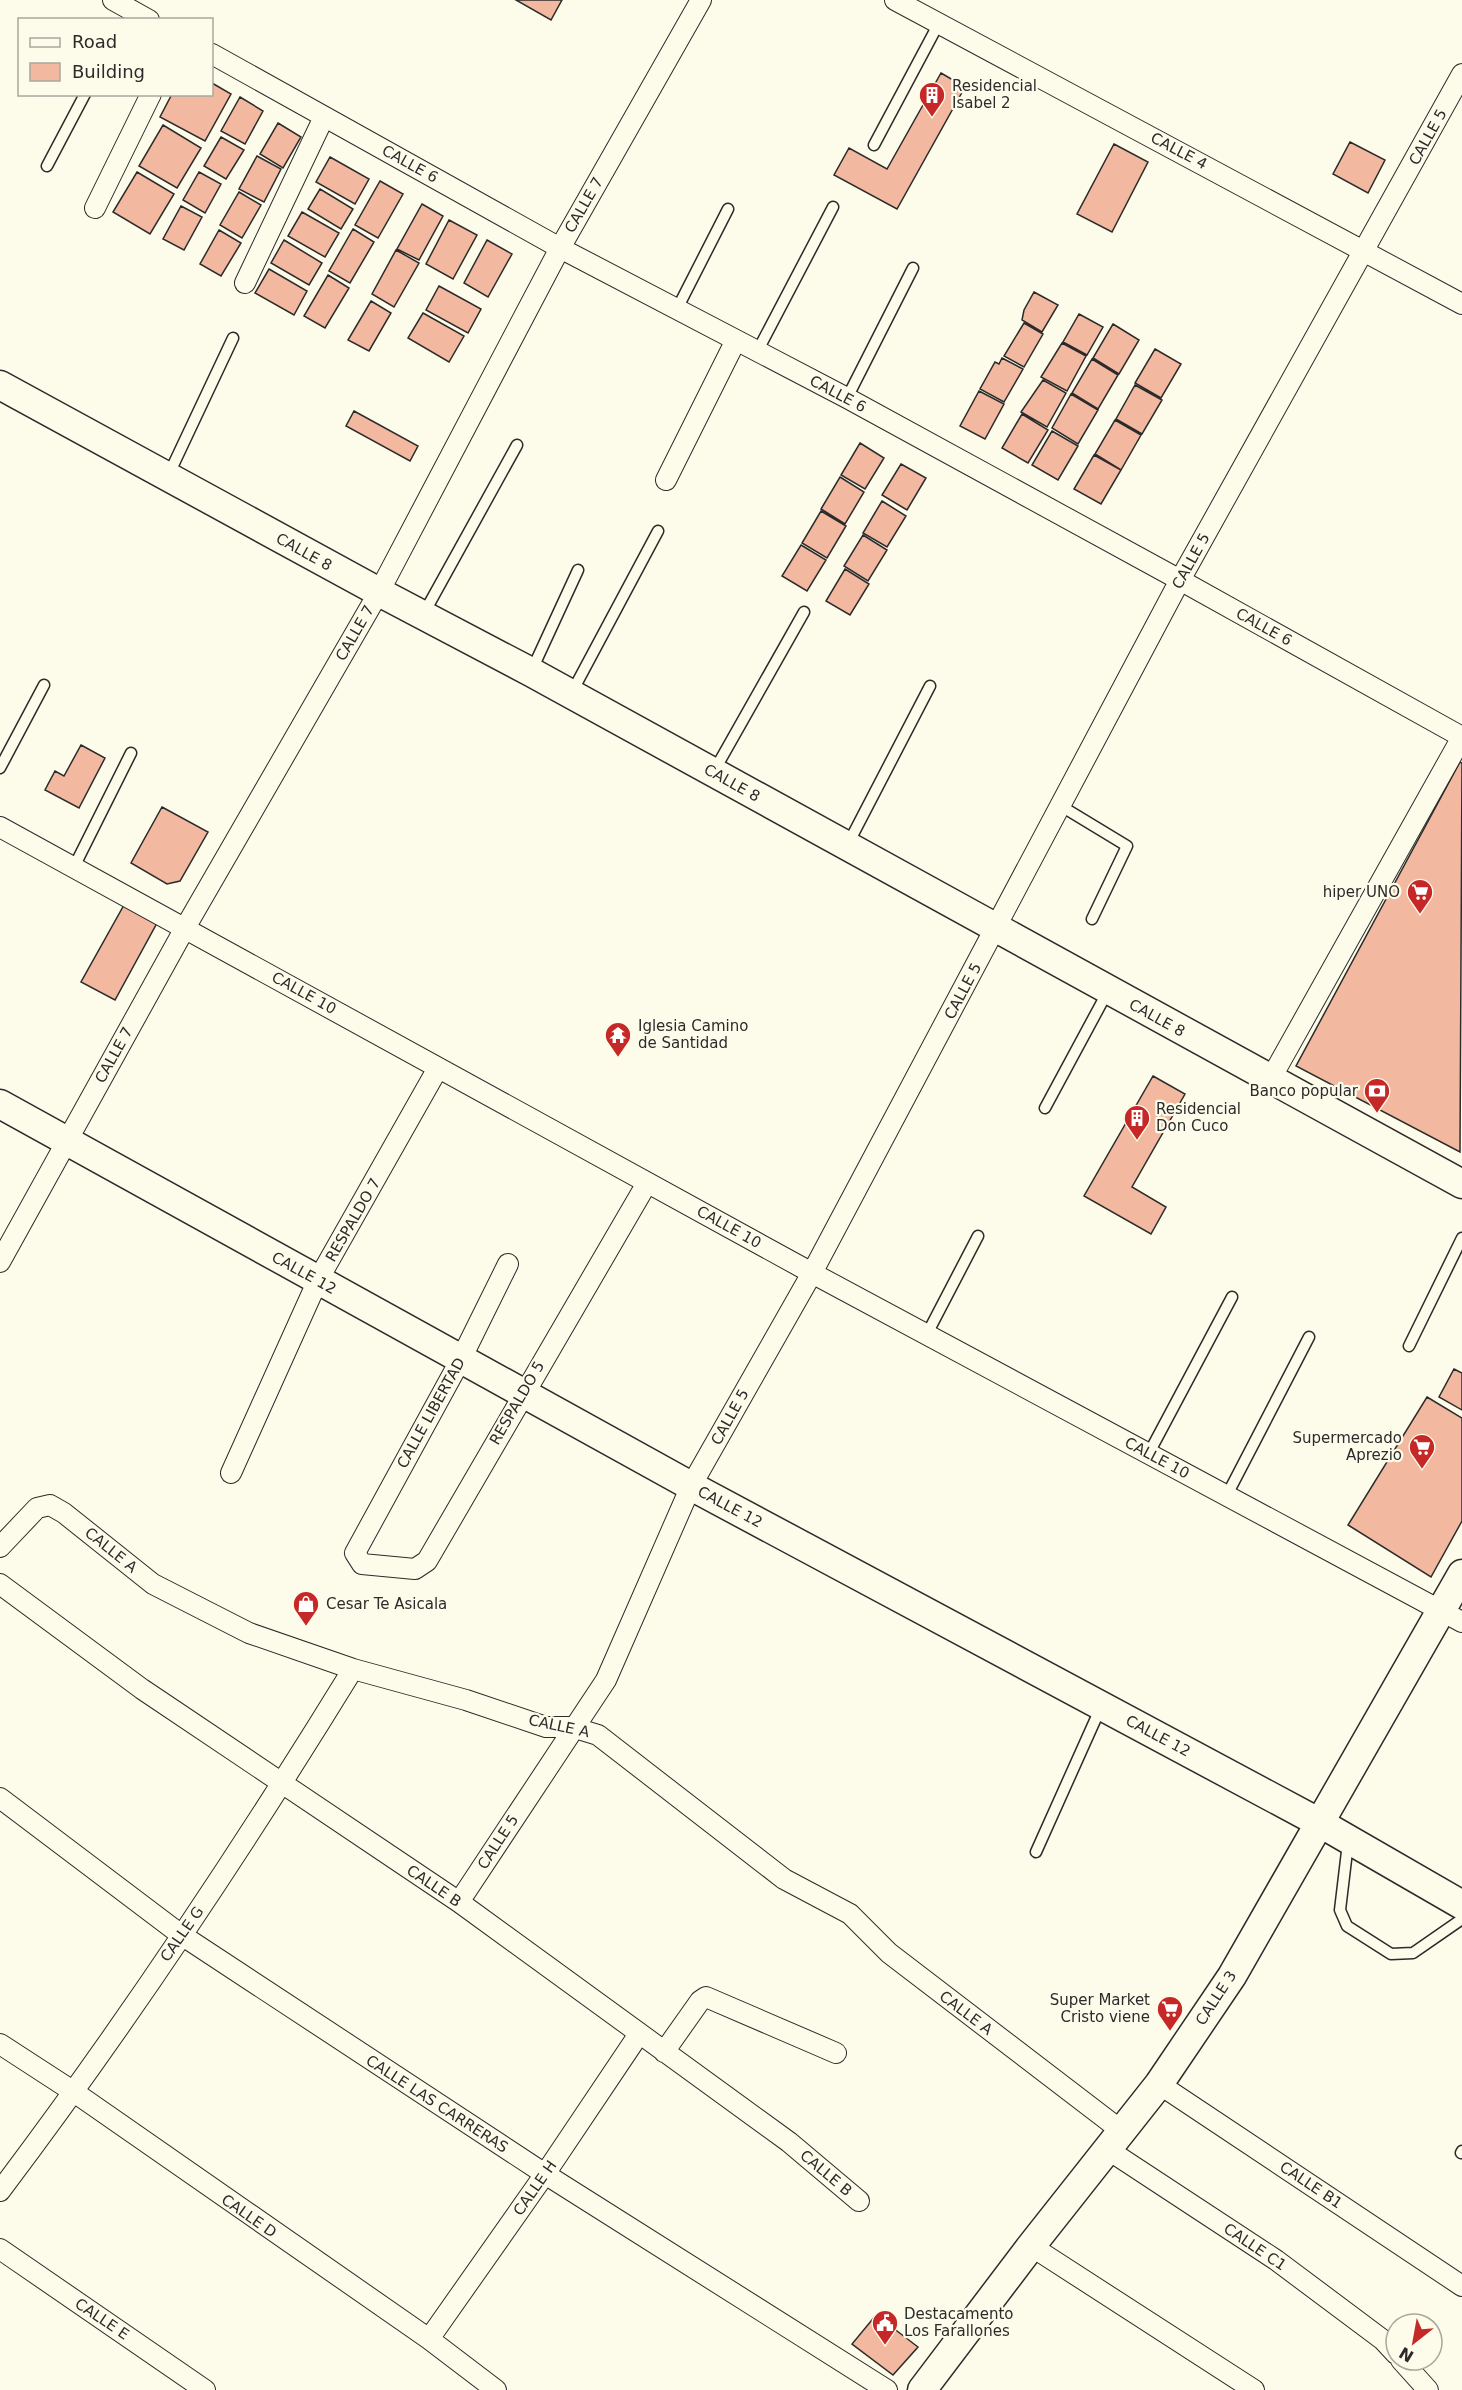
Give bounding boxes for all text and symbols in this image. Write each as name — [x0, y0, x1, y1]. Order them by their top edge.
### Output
legend — [18, 18, 213, 96]
text: Road — [72, 31, 117, 52]
text: Building — [72, 61, 145, 82]
place label: Residencial Isabel 2 — [952, 77, 1037, 112]
building icon: Residencial Isabel 2 — [917, 80, 947, 118]
street label: CALLE 5 — [1405, 106, 1451, 168]
street label: CALLE 4 — [1148, 129, 1210, 173]
street label: CALLE 6 — [379, 141, 441, 187]
street label: CALLE 7 — [561, 174, 607, 236]
street label: CALLE 6 — [807, 372, 869, 416]
street label: CALLE 8 — [273, 529, 335, 575]
street label: CALLE 5 — [1168, 530, 1214, 592]
street label: CALLE 7 — [332, 602, 378, 664]
street label: CALLE 6 — [1233, 604, 1295, 650]
street label: CALLE 8 — [701, 760, 763, 806]
supermarket icon: hiper UNO — [1405, 877, 1435, 915]
place label: hiper UNO — [1323, 883, 1400, 901]
street label: CALLE 5 — [941, 960, 985, 1022]
street label: CALLE 10 — [269, 968, 339, 1018]
street label: CALLE 8 — [1126, 995, 1188, 1041]
place label: Iglesia Camino de Santidad — [638, 1017, 748, 1052]
temple icon: Iglesia Camino de Santidad — [603, 1020, 633, 1058]
street label: CALLE 7 — [91, 1024, 137, 1086]
bank icon: Banco popular — [1362, 1076, 1392, 1114]
place label: Banco popular — [1250, 1082, 1359, 1100]
place label: Residencial Don Cuco — [1156, 1100, 1241, 1135]
building icon: Residencial Don Cuco — [1122, 1103, 1152, 1141]
street label: RESPALDO 7 — [322, 1175, 384, 1265]
street label: CALLE 10 — [694, 1202, 764, 1252]
street label: CALLE 12 — [269, 1248, 339, 1298]
street label: CALLE LIBERTAD — [393, 1355, 469, 1471]
street label: RESPALDO 5 — [486, 1358, 548, 1448]
street label: CALLE 5 — [707, 1386, 753, 1448]
place label: Supermercado Aprezio — [1293, 1429, 1402, 1464]
supermarket icon: Supermercado Aprezio — [1407, 1432, 1437, 1470]
street label: CALLE 10 — [1122, 1433, 1192, 1483]
street label: CALLE 12 — [695, 1482, 765, 1532]
street label: CALLE A — [81, 1524, 141, 1577]
shop icon: Cesar Te Asicala — [291, 1589, 321, 1627]
place label: Cesar Te Asicala — [326, 1595, 447, 1613]
street label: CALLE A — [527, 1711, 592, 1741]
street label: CALLE 12 — [1123, 1711, 1193, 1761]
street label: CALLE 5 — [474, 1811, 522, 1873]
street label: CALLE B — [403, 1861, 465, 1911]
street label: CALLE G — [156, 1903, 208, 1965]
street label: CALLE 3 — [1192, 1967, 1240, 2029]
street label: CALLE A — [936, 1987, 997, 2039]
place label: Super Market Cristo viene — [1050, 1991, 1150, 2026]
supermarket icon: Super Market Cristo viene — [1155, 1994, 1185, 2032]
street label: CALLE LAS CARRERAS — [363, 2051, 511, 2157]
street label: CALLE B — [796, 2146, 856, 2200]
street label: CALLE H — [510, 2157, 560, 2219]
street label: CALLE B1 — [1276, 2158, 1346, 2212]
street label: CALLE D — [218, 2190, 280, 2242]
street label: CALLE C1 — [1220, 2219, 1290, 2275]
street label: CALLE E — [72, 2294, 132, 2344]
place label: Destacamento Los Farallones — [904, 2305, 1014, 2340]
public building icon: Destacamento Los Farallones — [870, 2308, 900, 2346]
north arrow — [1384, 2312, 1444, 2372]
text: N — [1396, 2343, 1417, 2366]

